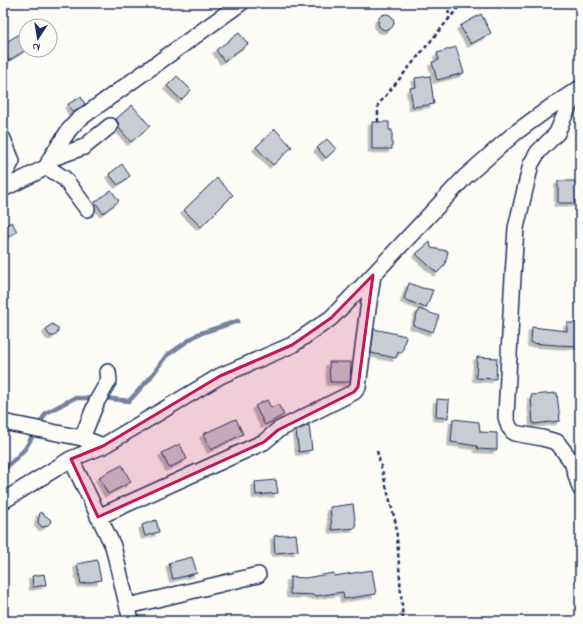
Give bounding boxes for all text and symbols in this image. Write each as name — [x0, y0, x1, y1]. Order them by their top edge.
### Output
north arrow — [18, 18, 58, 58]
text: N — [31, 38, 41, 55]

